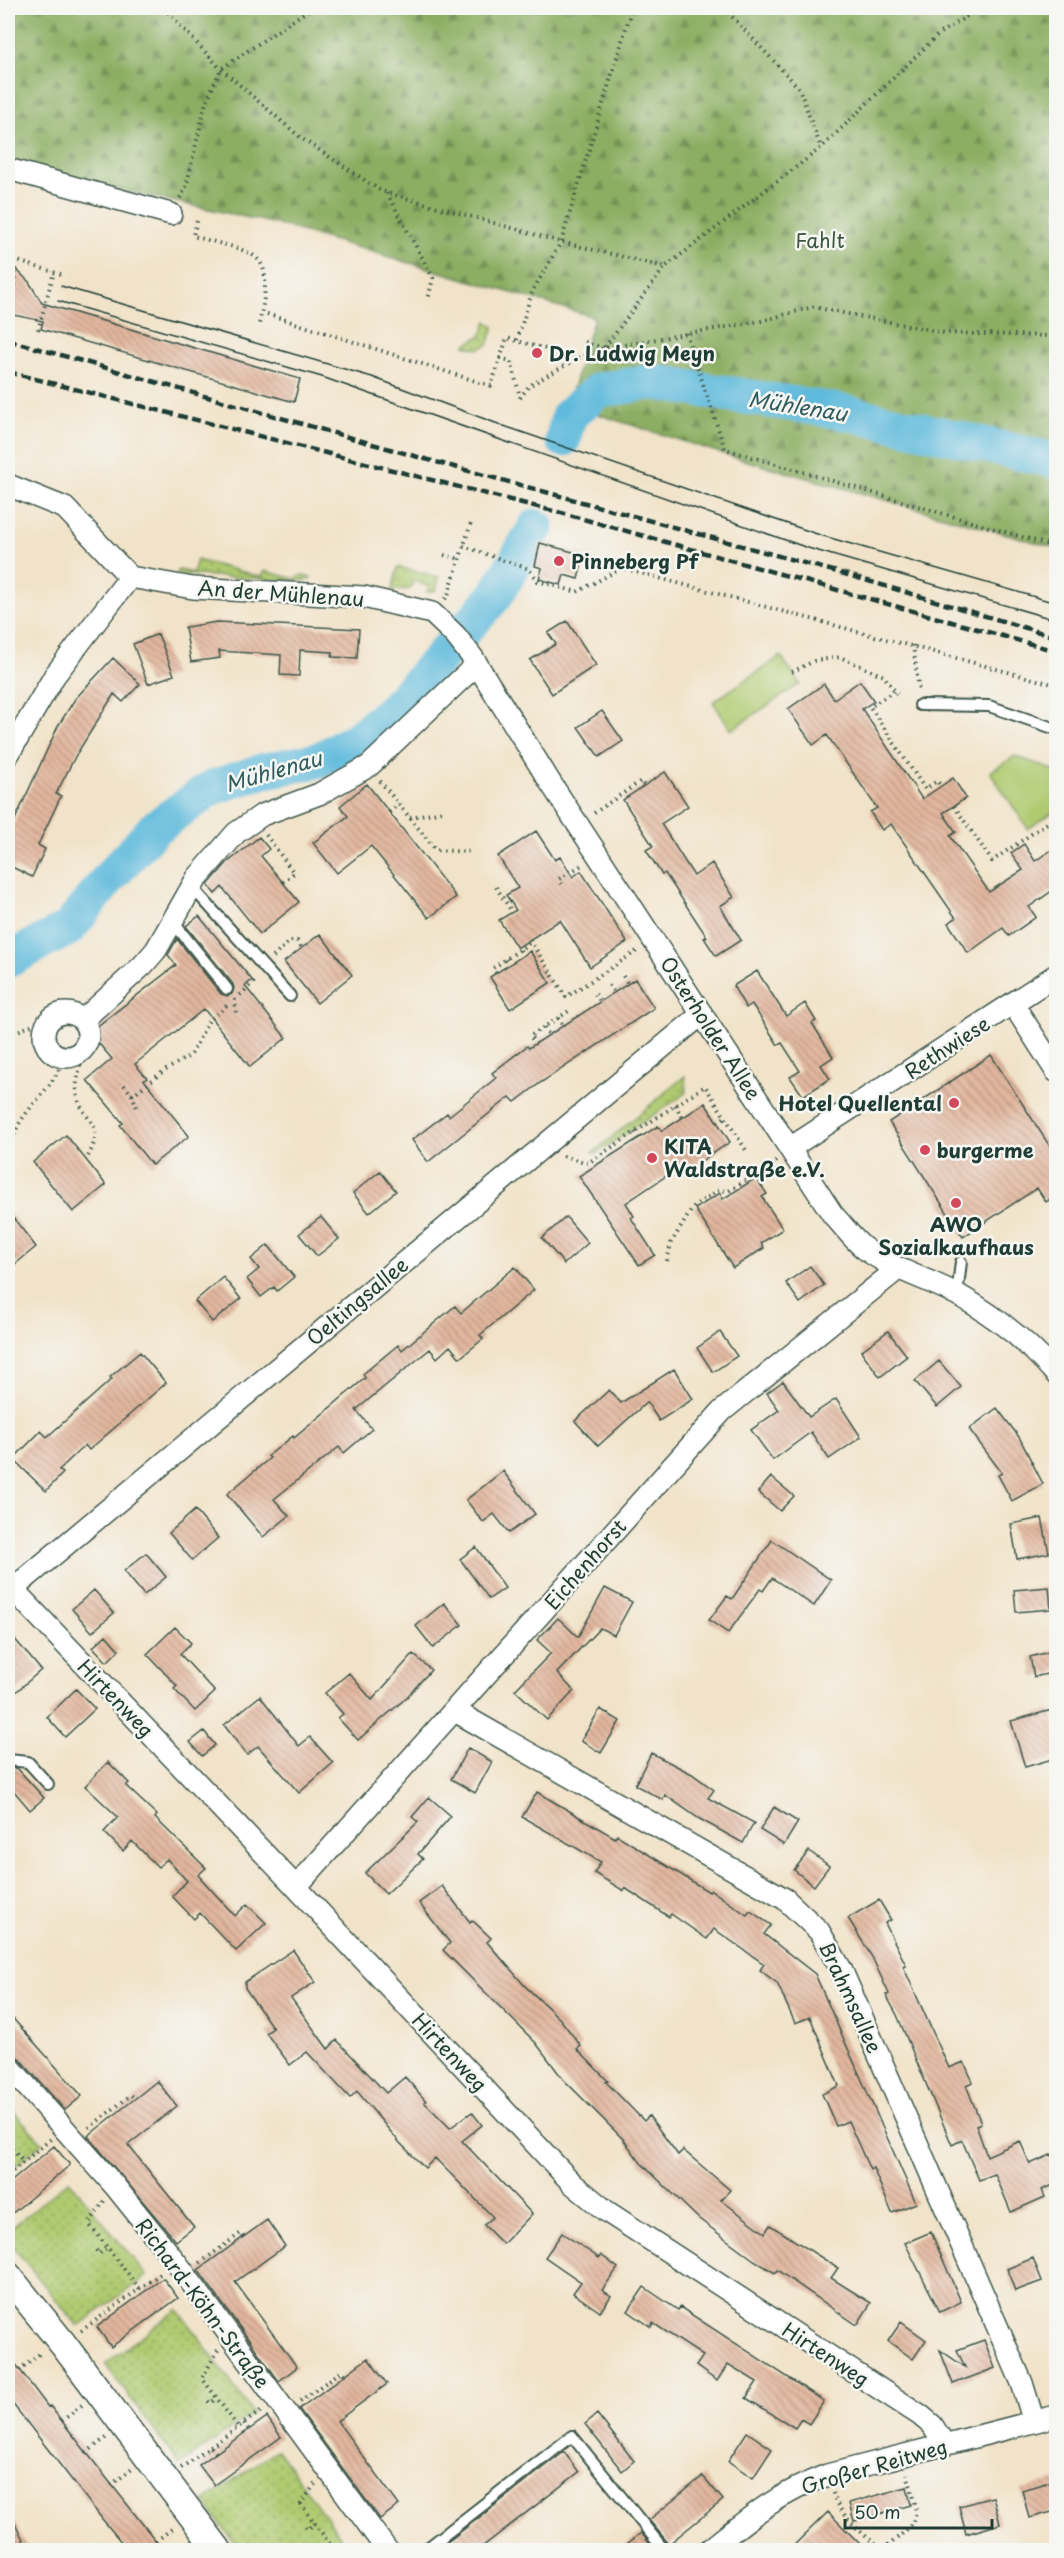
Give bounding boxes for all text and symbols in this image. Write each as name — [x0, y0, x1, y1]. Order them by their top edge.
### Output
park label: Fahlt — [795, 225, 845, 255]
place label: Dr. Ludwig Meyn — [549, 338, 715, 368]
marker: Dr. Ludwig Meyn — [530, 346, 544, 360]
water label: Mühlenau — [747, 381, 851, 429]
place label: Pinneberg Pf — [571, 546, 700, 576]
marker: Pinneberg Pf — [552, 554, 566, 568]
street label: An der Mühlenau — [197, 572, 365, 614]
water label: Mühlenau — [221, 741, 326, 799]
street label: Osterholder Allee — [653, 950, 769, 1106]
street label: Rethwiese — [899, 1008, 996, 1086]
place label: Hotel Quellental — [778, 1088, 942, 1118]
marker: Hotel Quellental — [947, 1096, 961, 1110]
place label: KITA Waldstraße e.V. — [664, 1131, 825, 1184]
place label: burgerme — [937, 1135, 1034, 1165]
marker: burgerme — [918, 1143, 932, 1157]
marker: KITA Waldstraße e.V. — [645, 1151, 659, 1165]
marker: AWO Sozialkaufhaus — [949, 1196, 963, 1210]
place label: AWO Sozialkaufhaus — [878, 1209, 1034, 1262]
street label: Oeltingsallee — [300, 1249, 414, 1352]
street label: Eichenhorst — [537, 1512, 633, 1616]
street label: Hirtenweg — [71, 1652, 161, 1744]
street label: Brahmsallee — [812, 1936, 890, 2058]
street label: Hirtenweg — [405, 2006, 495, 2098]
street label: Richard-Köhn-Straße — [129, 2211, 277, 2395]
street label: Hirtenweg — [776, 2315, 876, 2393]
street label: Großer Reitweg — [797, 2431, 951, 2501]
scale bar — [845, 2492, 992, 2530]
text: 50 m — [854, 2498, 901, 2525]

